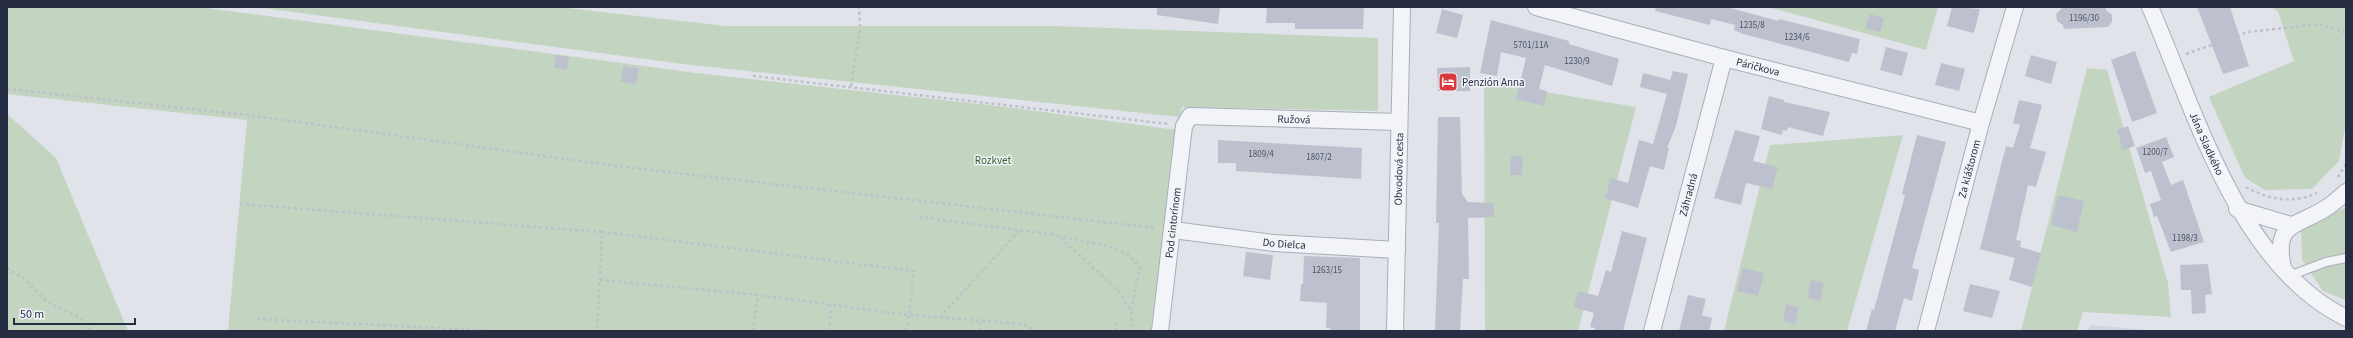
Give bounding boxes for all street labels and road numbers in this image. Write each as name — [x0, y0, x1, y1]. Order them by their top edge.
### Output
street label: Páričkova — [1735, 54, 1782, 79]
street label: Jána Sladkého — [2186, 110, 2228, 178]
street label: Ružová — [1277, 111, 1311, 127]
street label: Obvodová cesta — [1390, 132, 1407, 206]
street label: Za kláštorom — [1954, 138, 1984, 200]
street label: Záhradná — [1675, 171, 1701, 218]
street label: Pod cintorínom — [1161, 186, 1184, 259]
street label: Do Dielca — [1262, 234, 1306, 252]

